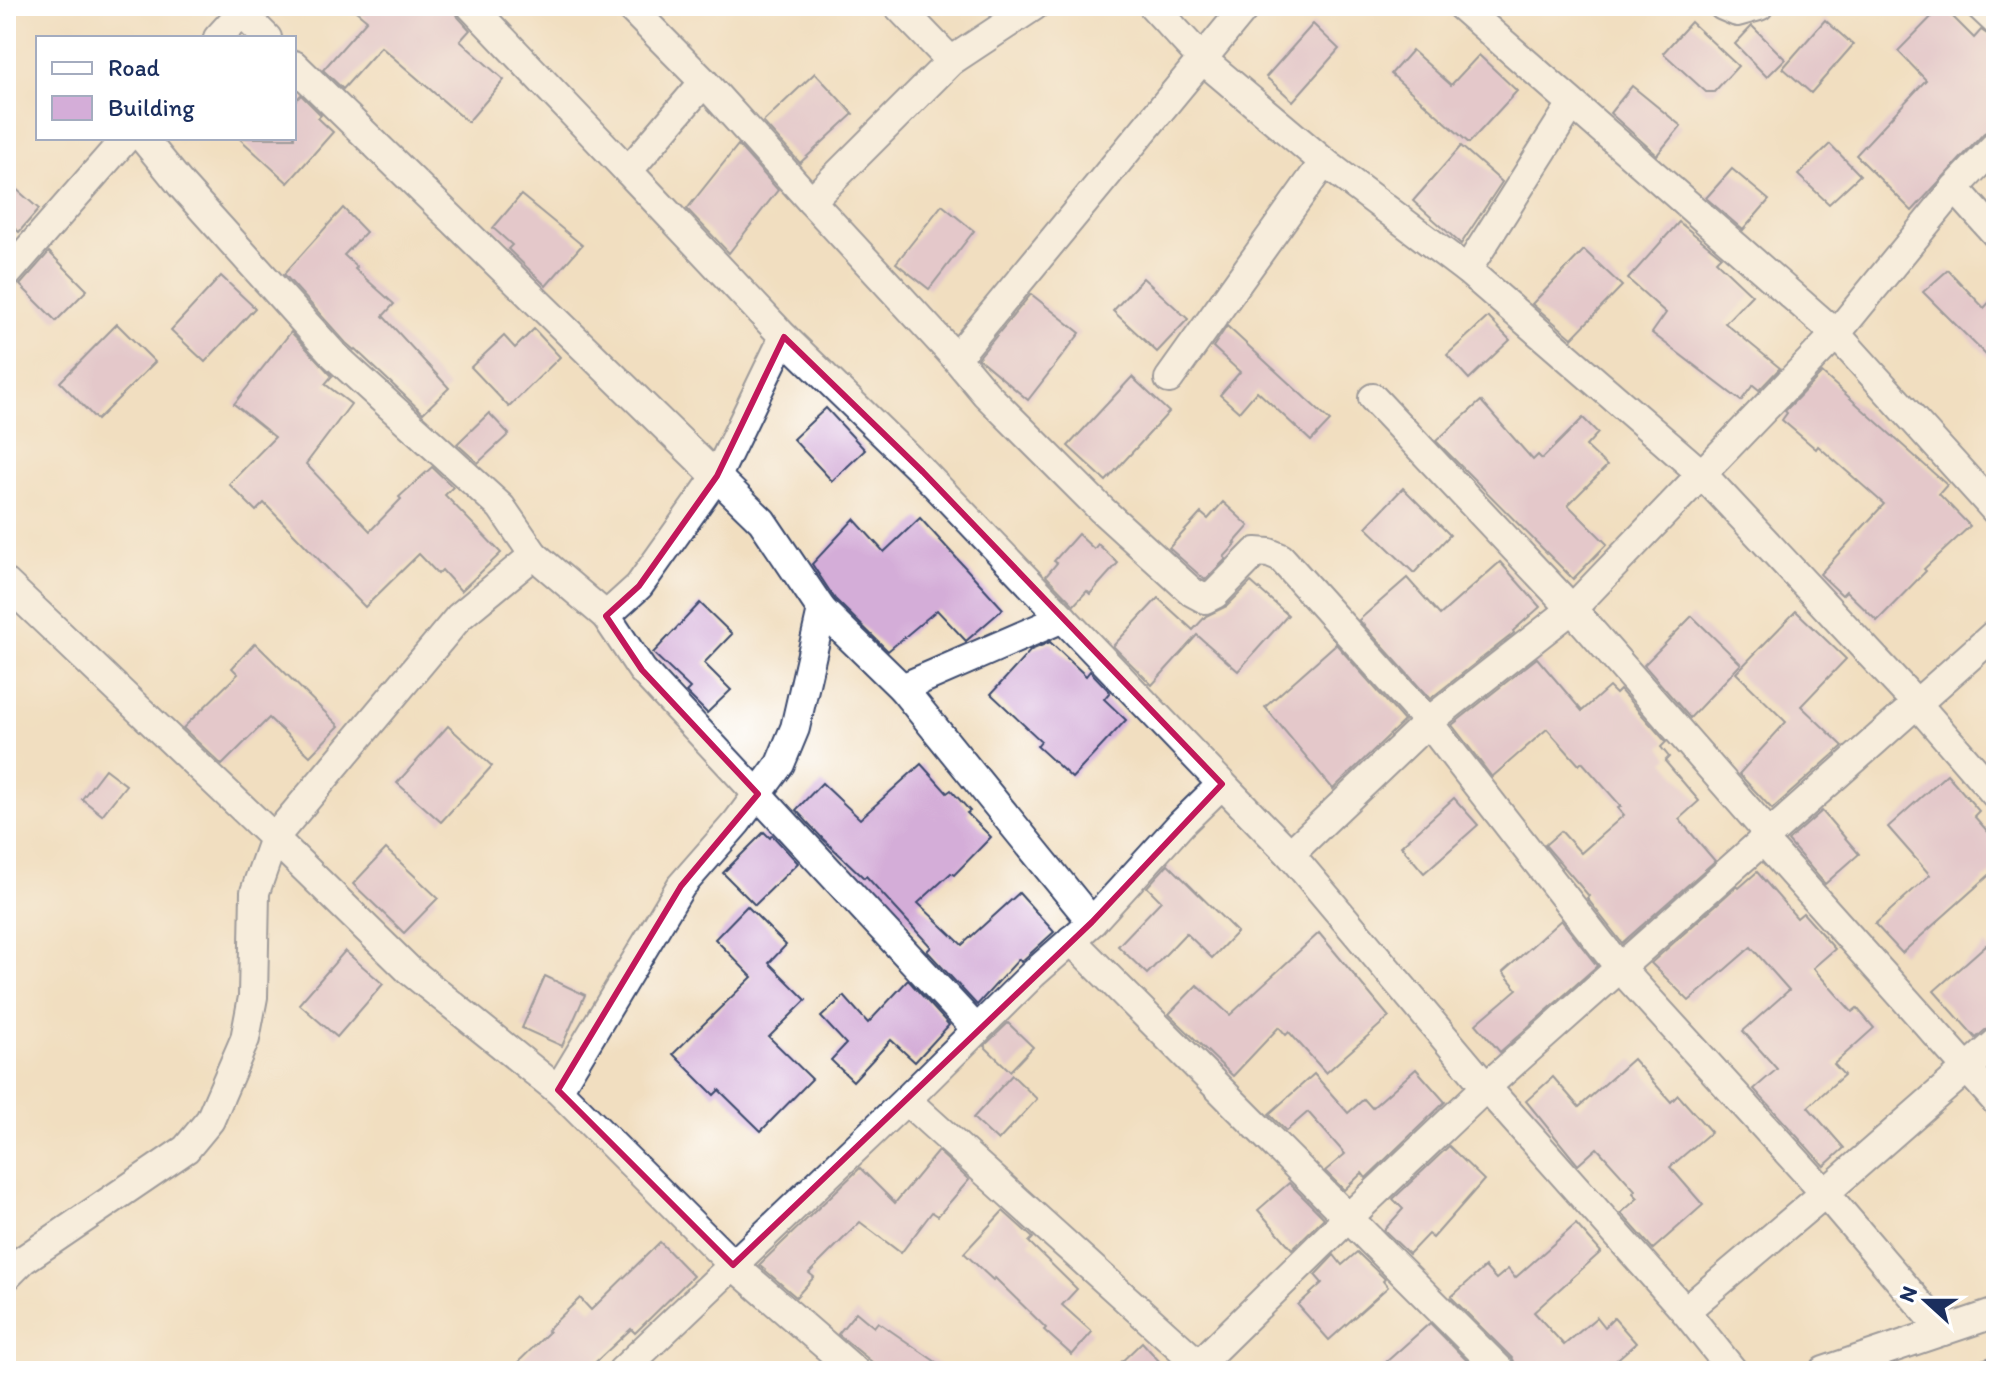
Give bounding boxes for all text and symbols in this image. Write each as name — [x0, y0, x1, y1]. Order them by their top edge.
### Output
legend — [36, 36, 296, 140]
text: Road — [108, 53, 160, 82]
text: Building — [108, 93, 195, 122]
north arrow — [1886, 1261, 1966, 1341]
text: N — [1893, 1282, 1923, 1306]

